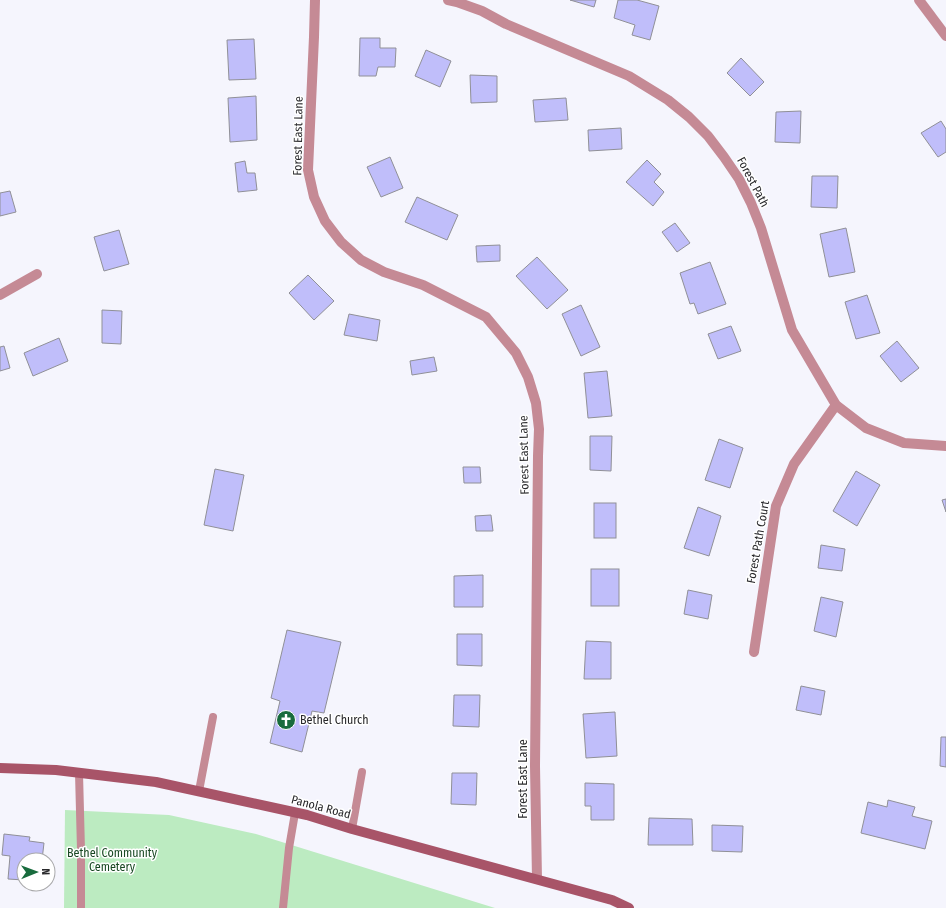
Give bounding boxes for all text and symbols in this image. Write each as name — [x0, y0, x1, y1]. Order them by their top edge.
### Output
street label: Forest East Lane — [290, 96, 306, 176]
street label: Forest Path — [734, 155, 772, 209]
street label: Forest East Lane — [516, 415, 532, 495]
street label: Forest Path Court — [744, 499, 772, 585]
church icon: Bethel Church — [275, 709, 297, 731]
place label: Bethel Church — [300, 713, 369, 727]
street label: Forest East Lane — [516, 739, 530, 819]
street label: Panola Road — [290, 792, 352, 822]
park label: Bethel Community Cemetery — [67, 846, 158, 874]
north arrow — [16, 852, 56, 892]
text: N — [39, 868, 52, 875]

